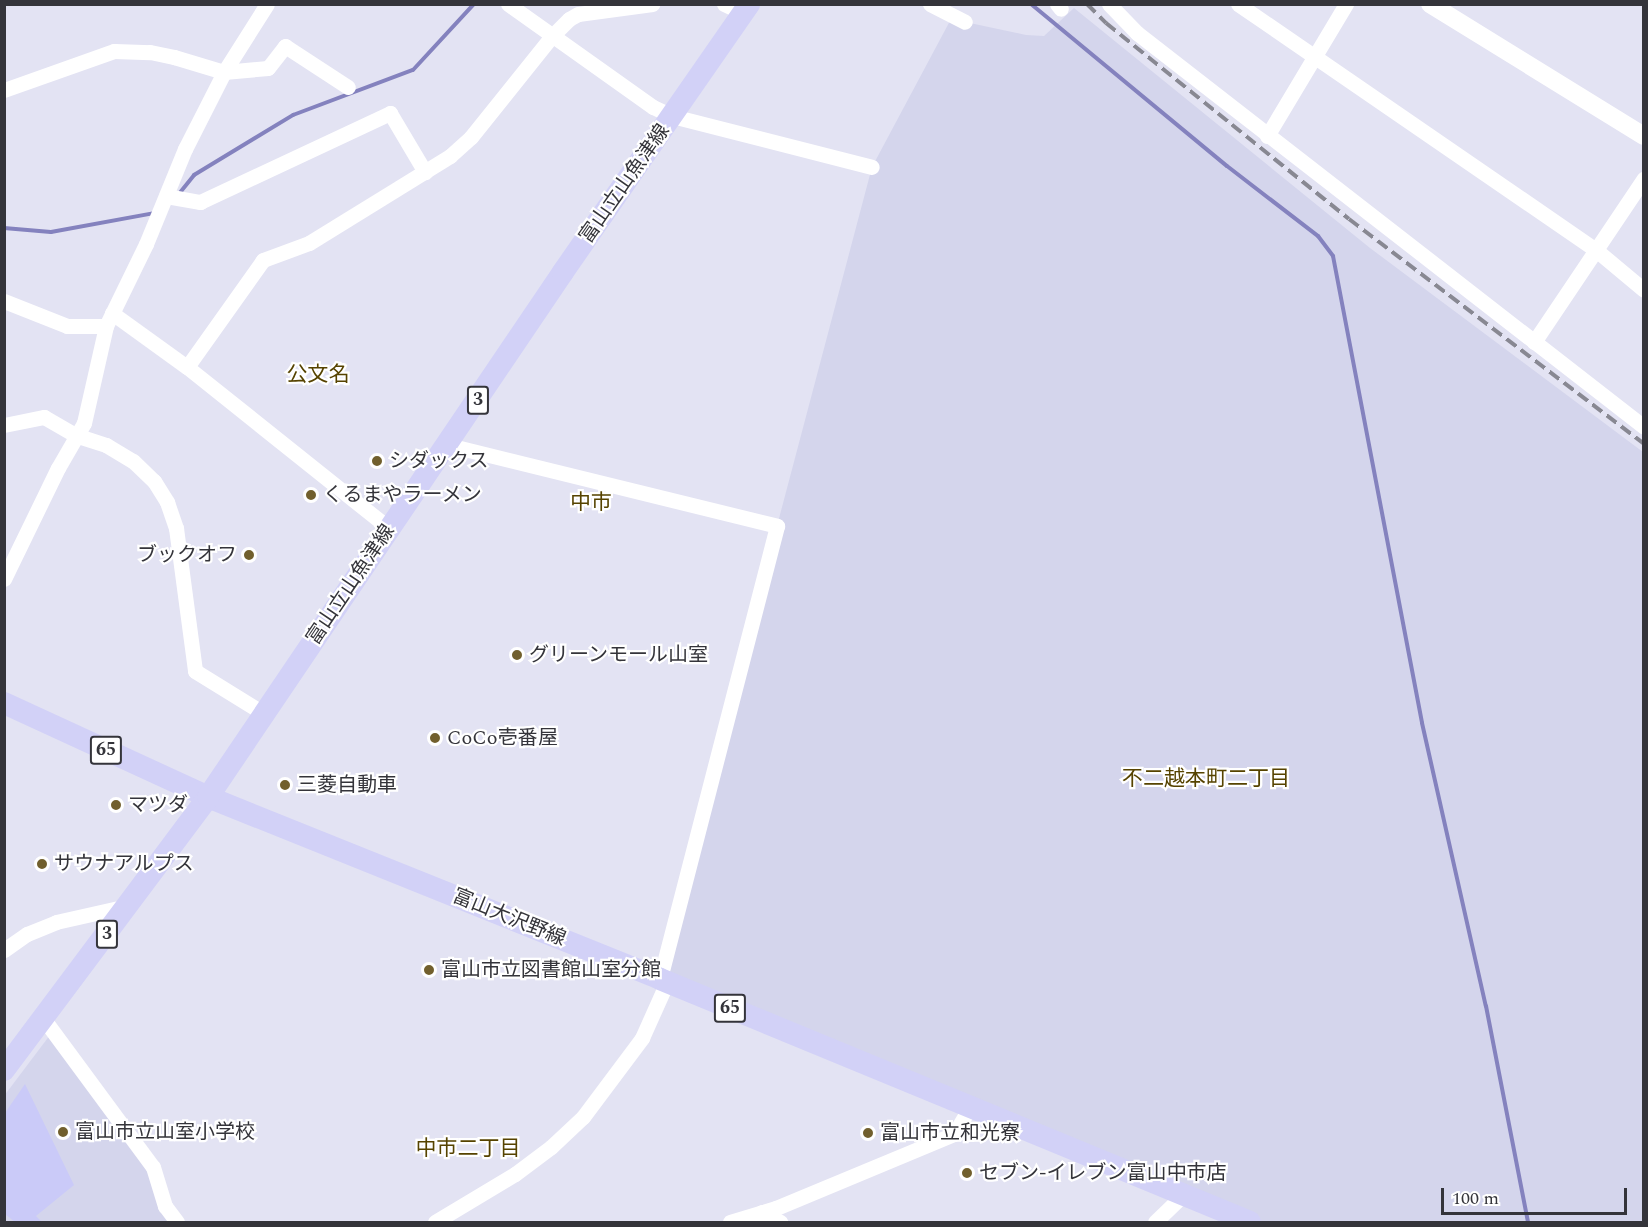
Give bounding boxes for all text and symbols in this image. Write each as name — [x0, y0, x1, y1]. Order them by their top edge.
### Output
street label: 富山立山魚津線 — [575, 120, 675, 248]
district label: 公文名 — [287, 362, 349, 388]
road number: 3 — [466, 385, 490, 415]
place label: シダックス — [389, 449, 489, 473]
marker: シダックス — [370, 454, 384, 468]
place label: くるまやラーメン — [323, 483, 483, 507]
marker: くるまやラーメン — [304, 488, 318, 502]
district label: 中市 — [570, 490, 612, 516]
street label: 富山立山魚津線 — [302, 520, 400, 650]
place label: ブックオフ — [137, 543, 237, 567]
marker: ブックオフ — [242, 548, 256, 562]
place label: グリーンモール山室 — [529, 643, 709, 667]
marker: グリーンモール山室 — [510, 648, 524, 662]
place label: CoCo壱番屋 — [447, 726, 558, 750]
marker: CoCo壱番屋 — [428, 731, 442, 745]
road number: 65 — [90, 735, 122, 765]
district label: 不二越本町二丁目 — [1122, 766, 1290, 792]
place label: 三菱自動車 — [297, 773, 397, 797]
marker: 三菱自動車 — [278, 778, 292, 792]
place label: マツダ — [128, 793, 188, 817]
marker: マツダ — [109, 798, 123, 812]
place label: サウナアルプス — [54, 852, 194, 876]
marker: サウナアルプス — [35, 857, 49, 871]
street label: 富山大沢野線 — [449, 884, 569, 952]
road number: 3 — [95, 919, 119, 949]
place label: 富山市立図書館山室分館 — [441, 958, 661, 982]
marker: 富山市立図書館山室分館 — [422, 963, 436, 977]
road number: 65 — [714, 993, 746, 1023]
place label: 富山市立山室小学校 — [75, 1120, 255, 1144]
place label: 富山市立和光寮 — [880, 1121, 1020, 1145]
marker: 富山市立山室小学校 — [56, 1125, 70, 1139]
marker: 富山市立和光寮 — [861, 1126, 875, 1140]
district label: 中市二丁目 — [416, 1136, 520, 1162]
place label: セブン-イレブン富山中市店 — [979, 1161, 1226, 1185]
marker: セブン-イレブン富山中市店 — [960, 1166, 974, 1180]
scale bar — [1444, 1176, 1630, 1214]
text: 100 m — [1452, 1185, 1499, 1212]

